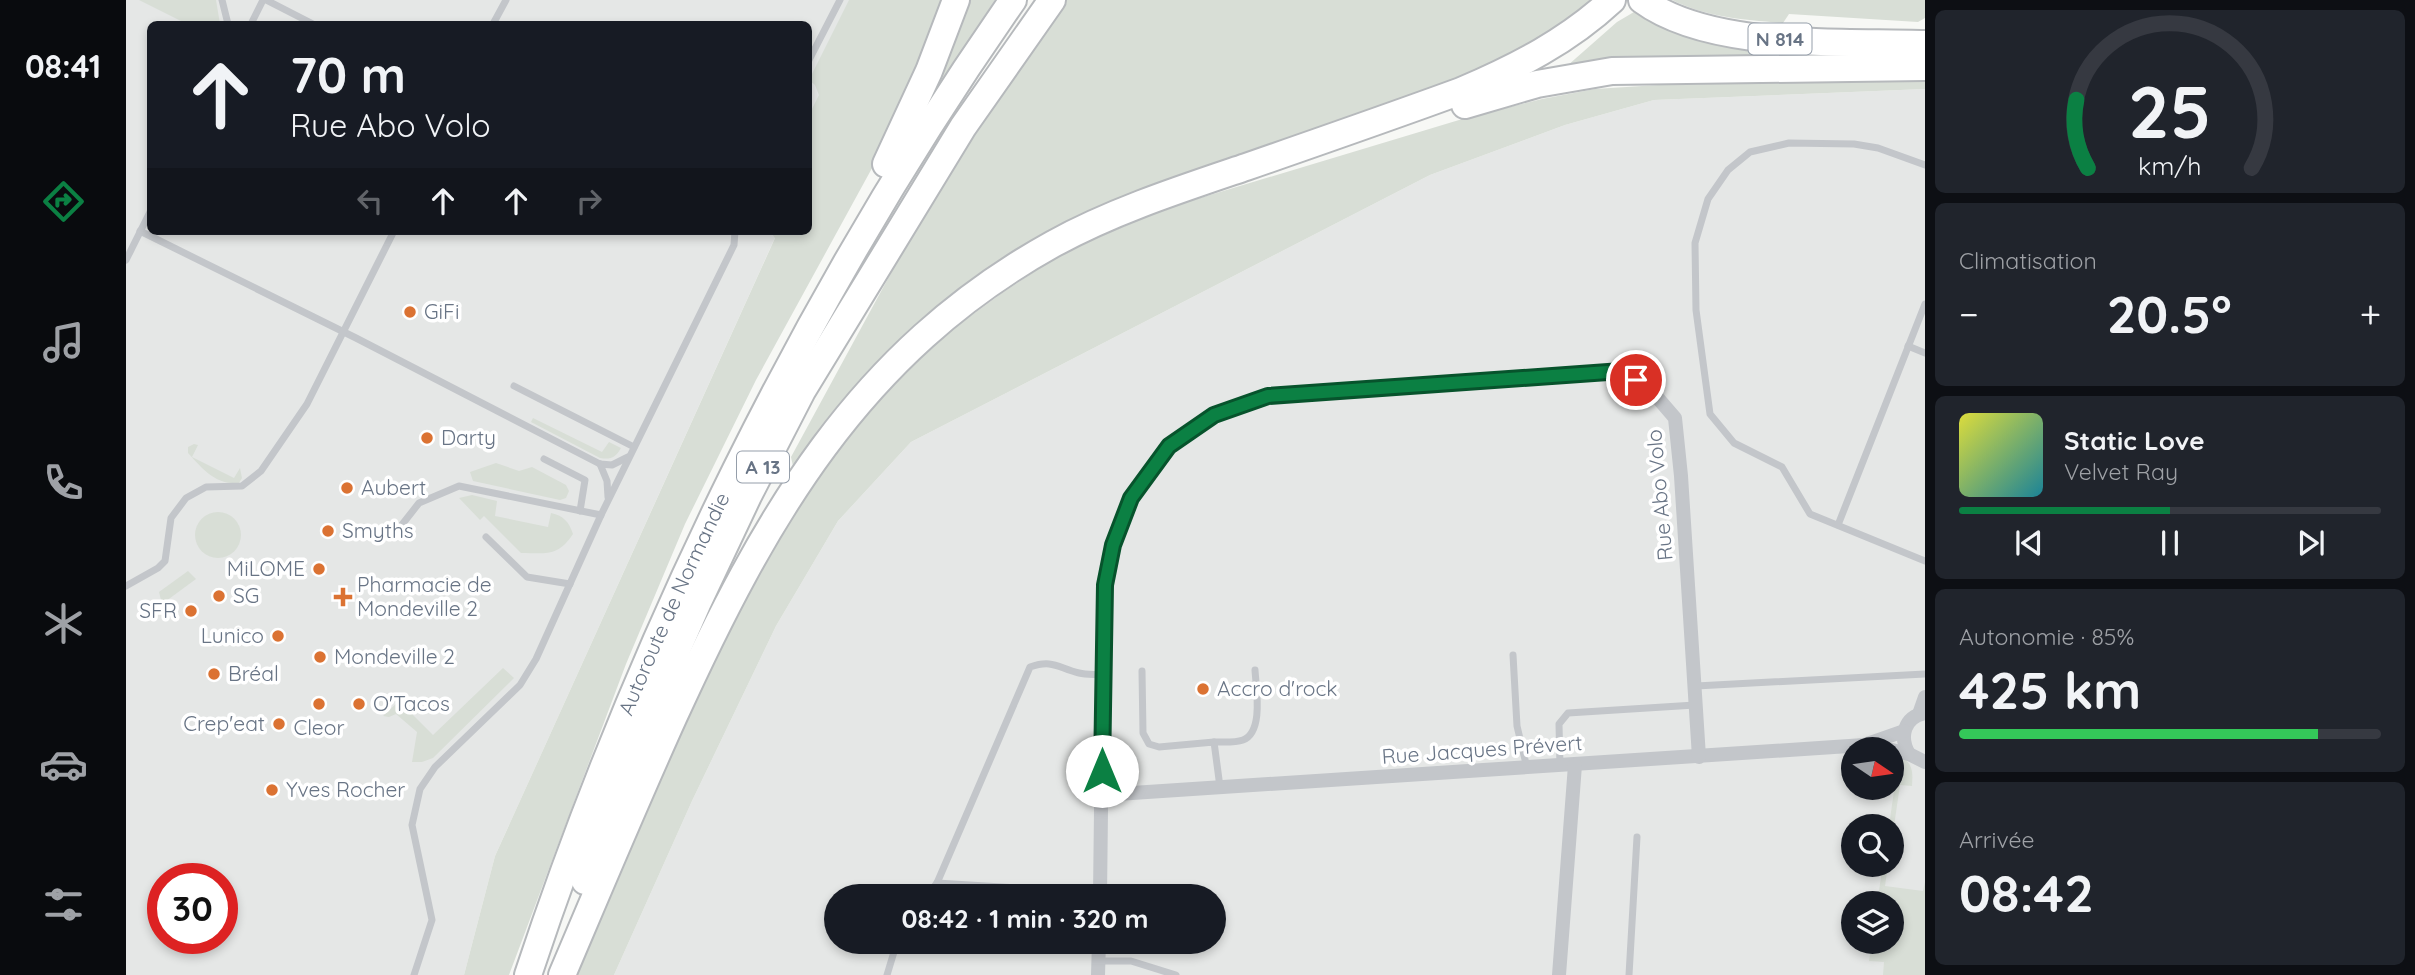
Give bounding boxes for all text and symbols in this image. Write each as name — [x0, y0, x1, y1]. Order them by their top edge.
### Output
road number: N 814 — [1748, 23, 1812, 54]
text: 70 m — [290, 44, 406, 105]
text: 08:41 — [25, 46, 101, 86]
icon: ahead — [175, 49, 266, 140]
text: 25 — [2128, 65, 2212, 156]
text: Rue Abo Volo — [290, 105, 491, 145]
text: km/h — [2138, 149, 2202, 180]
icon: directions — [39, 177, 88, 226]
icon: left — [351, 182, 389, 220]
icon: ahead — [424, 182, 462, 220]
icon: ahead — [497, 182, 535, 220]
icon: right — [570, 182, 608, 220]
text: Climatisation — [1959, 246, 2097, 275]
text: 20.5° — [2107, 281, 2232, 346]
text: − — [1959, 290, 1979, 338]
text: + — [2360, 290, 2381, 338]
place label: GiFi — [424, 298, 459, 324]
marker: GiFi — [402, 304, 418, 320]
icon: music — [39, 318, 88, 367]
pin — [1606, 350, 1666, 410]
icon: arrive — [1617, 361, 1655, 399]
place label: Darty — [441, 424, 496, 450]
text: Static Love — [2064, 424, 2205, 457]
street label: Rue Abo Volo — [1640, 428, 1678, 562]
marker: Darty — [419, 430, 435, 446]
road number: A 13 — [737, 452, 789, 482]
text: Velvet Ray — [2064, 457, 2178, 486]
icon: phone — [39, 458, 88, 507]
place label: Aubert — [361, 474, 426, 500]
marker: Aubert — [339, 480, 355, 496]
street label: Autoroute de Normandie — [612, 488, 735, 719]
place label: Smyths — [342, 517, 414, 543]
marker: Smyths — [320, 523, 336, 539]
icon: previous — [2010, 524, 2048, 562]
icon: pause — [2151, 524, 2189, 562]
icon: next — [2292, 524, 2330, 562]
place label: MiLOME — [227, 555, 305, 581]
marker: MiLOME — [311, 561, 327, 577]
place label: Pharmacie de Mondeville 2 — [357, 571, 492, 621]
place label: SG — [233, 582, 259, 608]
marker: SG — [211, 588, 227, 604]
marker: Pharmacie de Mondeville 2 — [335, 589, 351, 605]
place label: SFR — [139, 597, 177, 623]
icon: climate — [39, 599, 88, 648]
marker: SFR — [183, 603, 199, 619]
place label: Lunico — [201, 622, 264, 648]
text: Autonomie · 85% — [1959, 622, 2134, 651]
marker: Lunico — [270, 628, 286, 644]
place label: Mondeville 2 — [334, 643, 455, 669]
marker: Mondeville 2 — [312, 649, 328, 665]
text: 425 km — [1959, 657, 2141, 722]
place label: Bréal — [228, 660, 279, 686]
marker: Bréal — [206, 666, 222, 682]
place label: Accro d'rock — [1217, 675, 1338, 701]
marker: Accro d'rock — [1195, 681, 1211, 697]
place label: O'Tacos — [373, 690, 450, 716]
marker: Cleor — [311, 696, 327, 712]
marker: O'Tacos — [351, 696, 367, 712]
place label: Crep'eat — [183, 710, 265, 736]
place label: Cleor — [294, 714, 344, 740]
marker: Crep'eat — [271, 716, 287, 732]
street label: Rue Jacques Prévert — [1381, 729, 1583, 769]
position arrow — [1065, 734, 1139, 808]
north arrow — [1841, 737, 1904, 800]
map controls — [1841, 737, 1904, 954]
icon: car — [39, 740, 88, 789]
place label: Yves Rocher — [286, 776, 405, 802]
marker: Yves Rocher — [264, 782, 280, 798]
button: search — [1841, 814, 1904, 877]
text: Arrivée — [1959, 825, 2035, 854]
text: 08:42 — [1959, 860, 2094, 925]
speed limit sign: 30 — [147, 863, 238, 954]
icon: filters — [39, 880, 88, 929]
button: layers — [1841, 891, 1904, 954]
text: 08:42 · 1 min · 320 m — [901, 902, 1149, 935]

